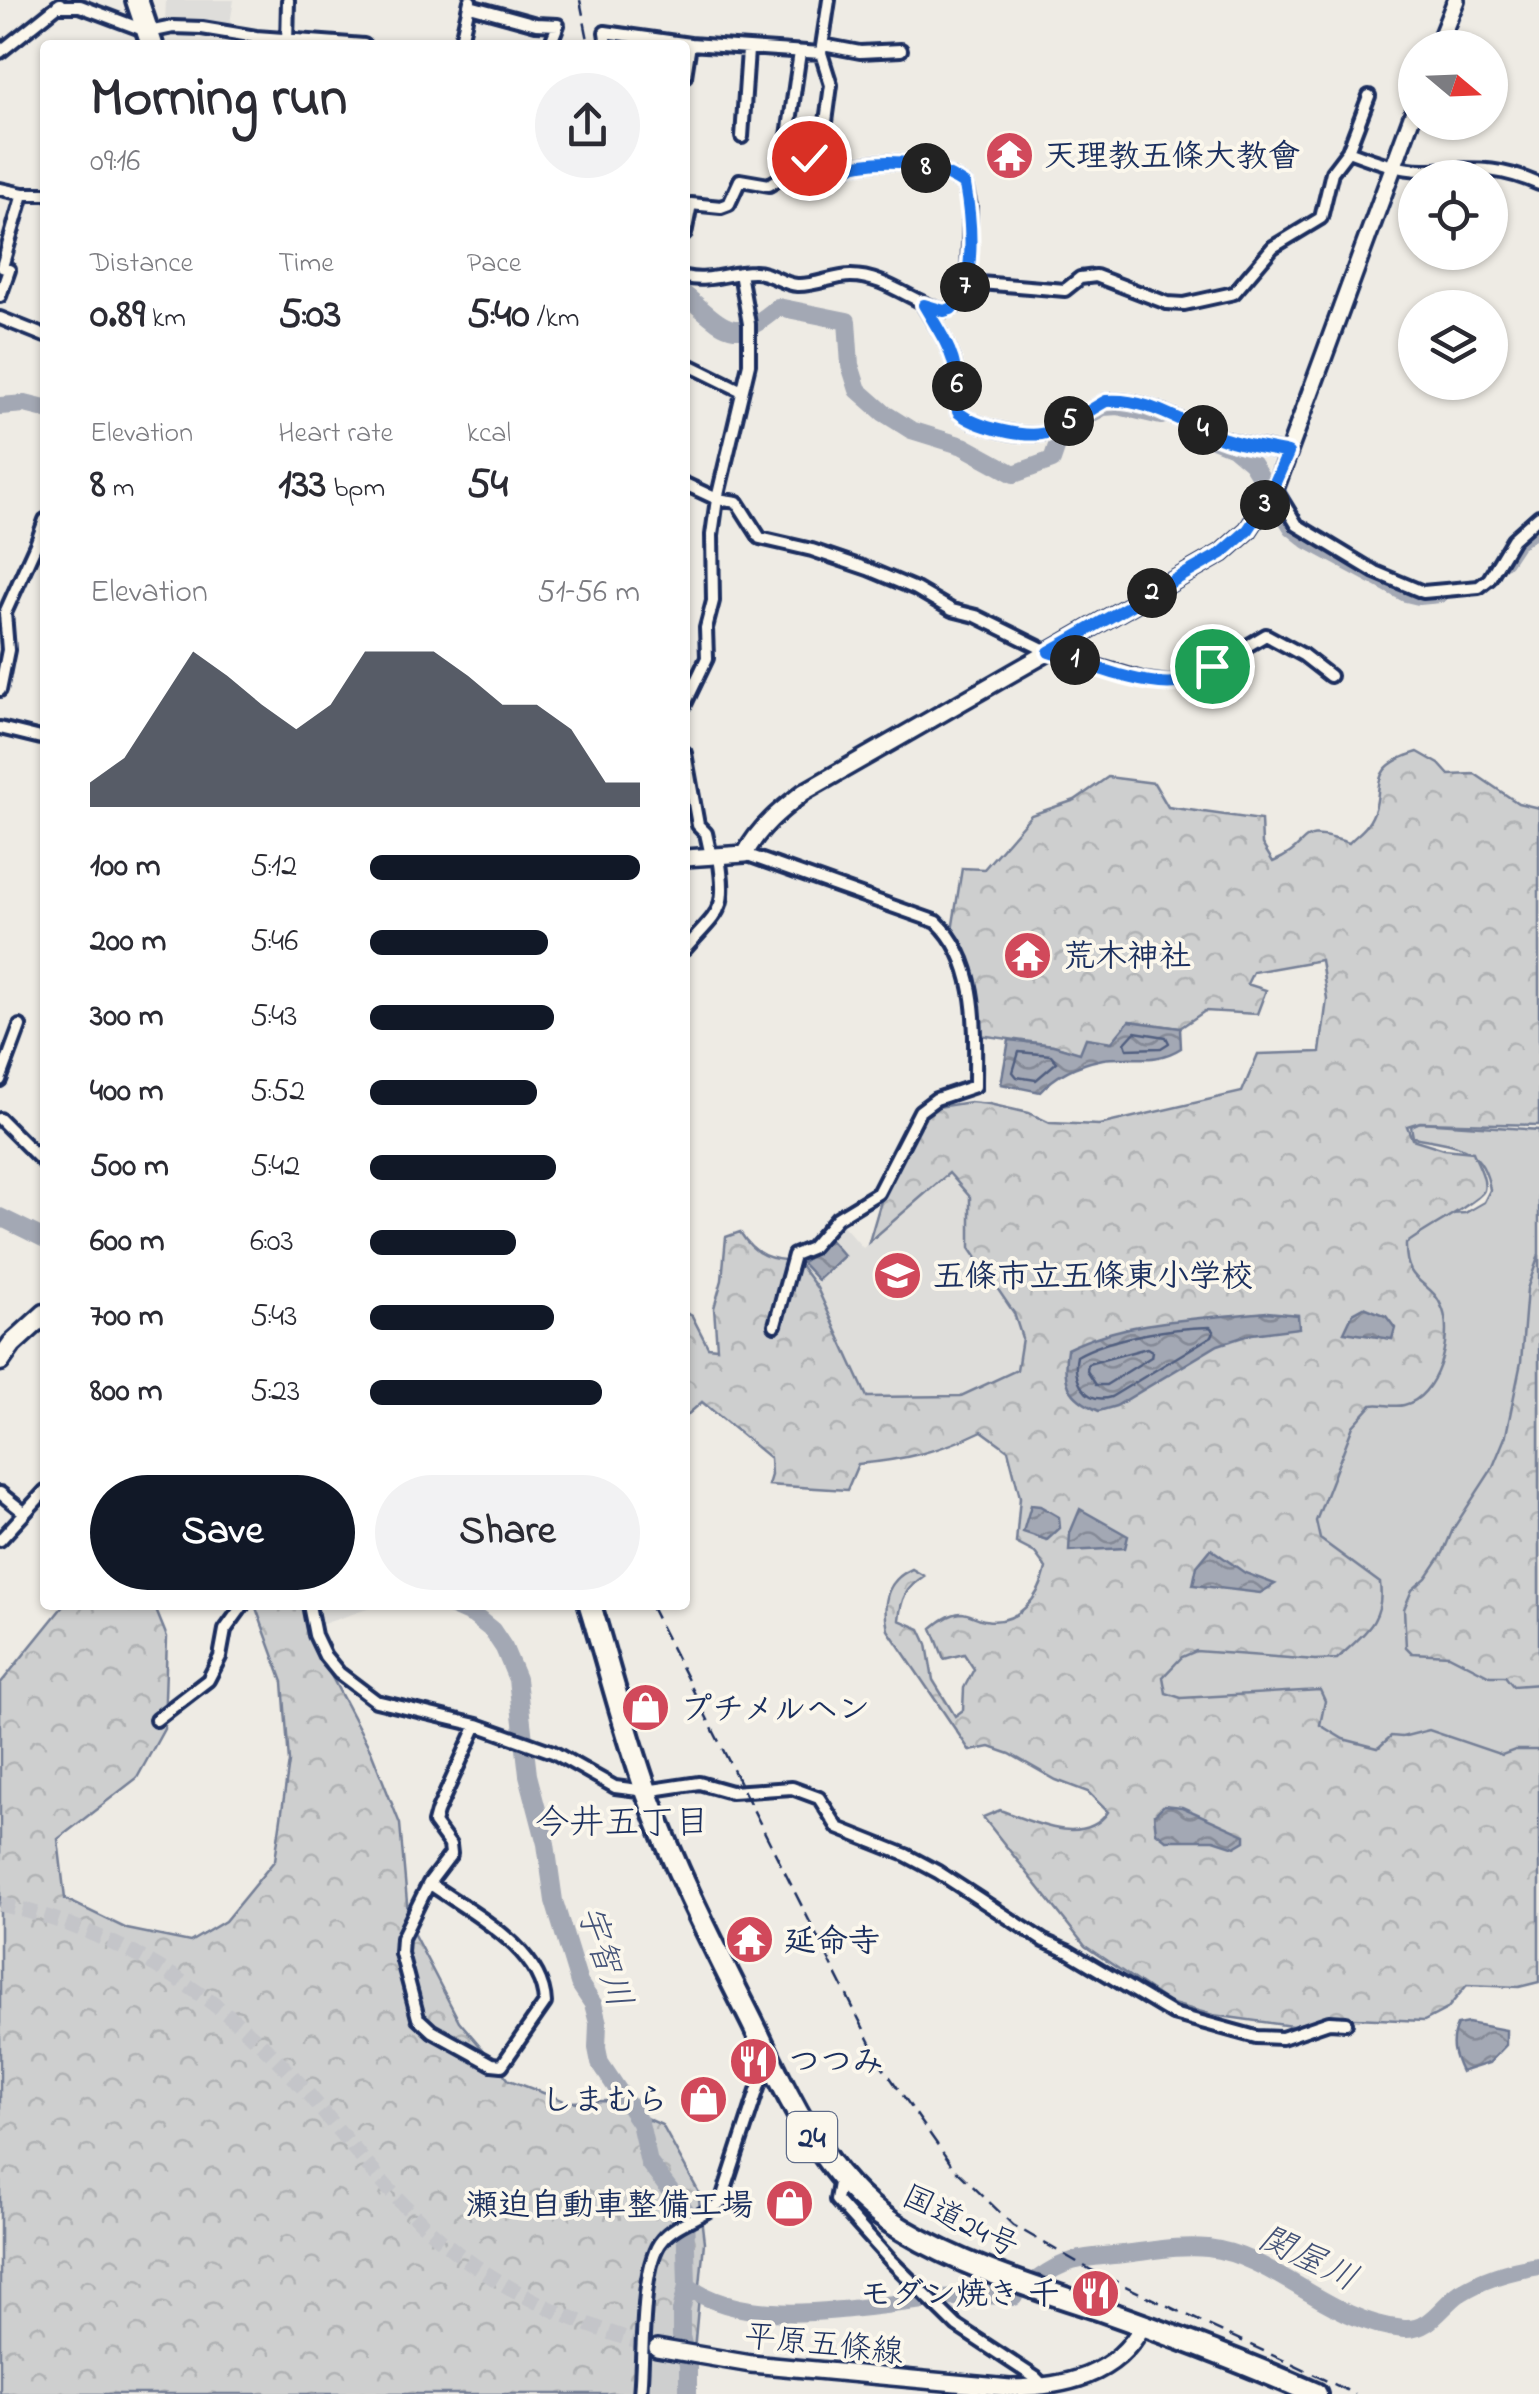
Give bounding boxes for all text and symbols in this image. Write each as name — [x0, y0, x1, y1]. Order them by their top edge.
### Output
north arrow — [1398, 30, 1508, 140]
map controls — [1398, 30, 1508, 400]
text: Morning run — [90, 61, 347, 141]
button: share — [535, 73, 640, 178]
pin — [767, 116, 852, 201]
temple icon: 天理教五條大教會 — [983, 129, 1035, 181]
icon: check — [782, 131, 837, 186]
place label: 天理教五條大教會 — [1044, 135, 1300, 182]
text: 09:16 — [90, 139, 140, 186]
pin: 8 — [901, 143, 951, 193]
text: 8 — [921, 147, 931, 188]
button: locate — [1398, 160, 1508, 270]
text: Distance — [90, 244, 193, 285]
text: Time — [278, 244, 334, 285]
text: Pace — [467, 244, 521, 285]
pin: 7 — [940, 262, 990, 312]
text: 7 — [959, 266, 971, 307]
text: 0.89 — [90, 285, 145, 346]
text: 5:03 — [278, 285, 341, 346]
text: 5:40 — [467, 285, 530, 346]
button: layers — [1398, 290, 1508, 400]
text: km — [145, 299, 186, 340]
text: /km — [530, 299, 579, 340]
pin: 6 — [932, 361, 982, 411]
text: 6 — [951, 365, 963, 406]
pin: 5 — [1044, 396, 1094, 446]
text: 5 — [1061, 400, 1077, 441]
pin: 4 — [1178, 405, 1228, 455]
text: 4 — [1197, 409, 1209, 450]
text: Elevation — [90, 414, 193, 455]
text: Heart rate — [278, 414, 393, 455]
text: kcal — [467, 414, 511, 455]
text: 8 — [90, 455, 106, 516]
text: 133 — [278, 455, 326, 516]
text: 54 — [467, 455, 508, 516]
text: m — [106, 469, 135, 510]
text: bpm — [326, 469, 385, 510]
pin: 3 — [1240, 480, 1290, 530]
text: 3 — [1259, 484, 1271, 525]
pin: 2 — [1127, 568, 1177, 618]
text: Elevation — [90, 570, 208, 617]
text: 51–56 m — [537, 570, 640, 617]
text: 2 — [1145, 572, 1159, 613]
pin — [1170, 624, 1255, 709]
pin: 1 — [1050, 635, 1100, 685]
text: 1 — [1071, 639, 1079, 680]
icon: arrive — [1185, 639, 1240, 694]
text: 100 m — [90, 844, 161, 891]
text: 5:12 — [250, 844, 297, 891]
text: 200 m — [90, 919, 166, 966]
text: 5:46 — [250, 919, 298, 966]
temple icon: 荒木神社 — [1002, 929, 1054, 981]
place label: 荒木神社 — [1063, 935, 1191, 982]
text: 300 m — [90, 994, 164, 1041]
text: 5:43 — [250, 994, 297, 1041]
text: 400 m — [90, 1069, 164, 1116]
text: 5:52 — [250, 1069, 305, 1116]
text: 500 m — [90, 1144, 169, 1191]
text: 5:42 — [250, 1144, 300, 1191]
text: 600 m — [90, 1219, 165, 1266]
text: 6:03 — [250, 1219, 294, 1266]
school or university icon: 五條市立五條東小学校 — [872, 1249, 924, 1301]
place label: 五條市立五條東小学校 — [933, 1255, 1253, 1302]
text: 700 m — [90, 1294, 164, 1341]
text: 5:43 — [250, 1294, 297, 1341]
text: 800 m — [90, 1369, 162, 1416]
text: 5:23 — [250, 1369, 300, 1416]
button: Save — [90, 1475, 355, 1590]
button: Share — [375, 1475, 640, 1590]
shop icon: プチメルヘン — [619, 1682, 671, 1734]
place label: プチメルヘン — [680, 1688, 870, 1735]
district label: 今井五丁目 — [534, 1799, 710, 1850]
water label: 宇智川 — [562, 1899, 643, 2015]
temple icon: 延命寺 — [723, 1914, 775, 1966]
place label: 延命寺 — [784, 1920, 880, 1967]
restaurant icon: つつみ — [727, 2035, 779, 2087]
place label: つつみ — [788, 2041, 884, 2088]
shop icon: しまむら — [678, 2073, 730, 2125]
place label: しまむら — [541, 2079, 669, 2126]
road number: 24 — [787, 2112, 837, 2162]
street label: 国道24号 — [893, 2175, 1026, 2272]
shop icon: 瀬迫自動車整備工場 — [763, 2178, 815, 2230]
place label: 瀬迫自動車整備工場 — [466, 2184, 754, 2231]
water label: 関屋川 — [1249, 2214, 1366, 2306]
restaurant icon: モダン焼き 千 — [1069, 2267, 1121, 2319]
place label: モダン焼き 千 — [860, 2273, 1060, 2320]
street label: 平原五條線 — [742, 2315, 906, 2378]

